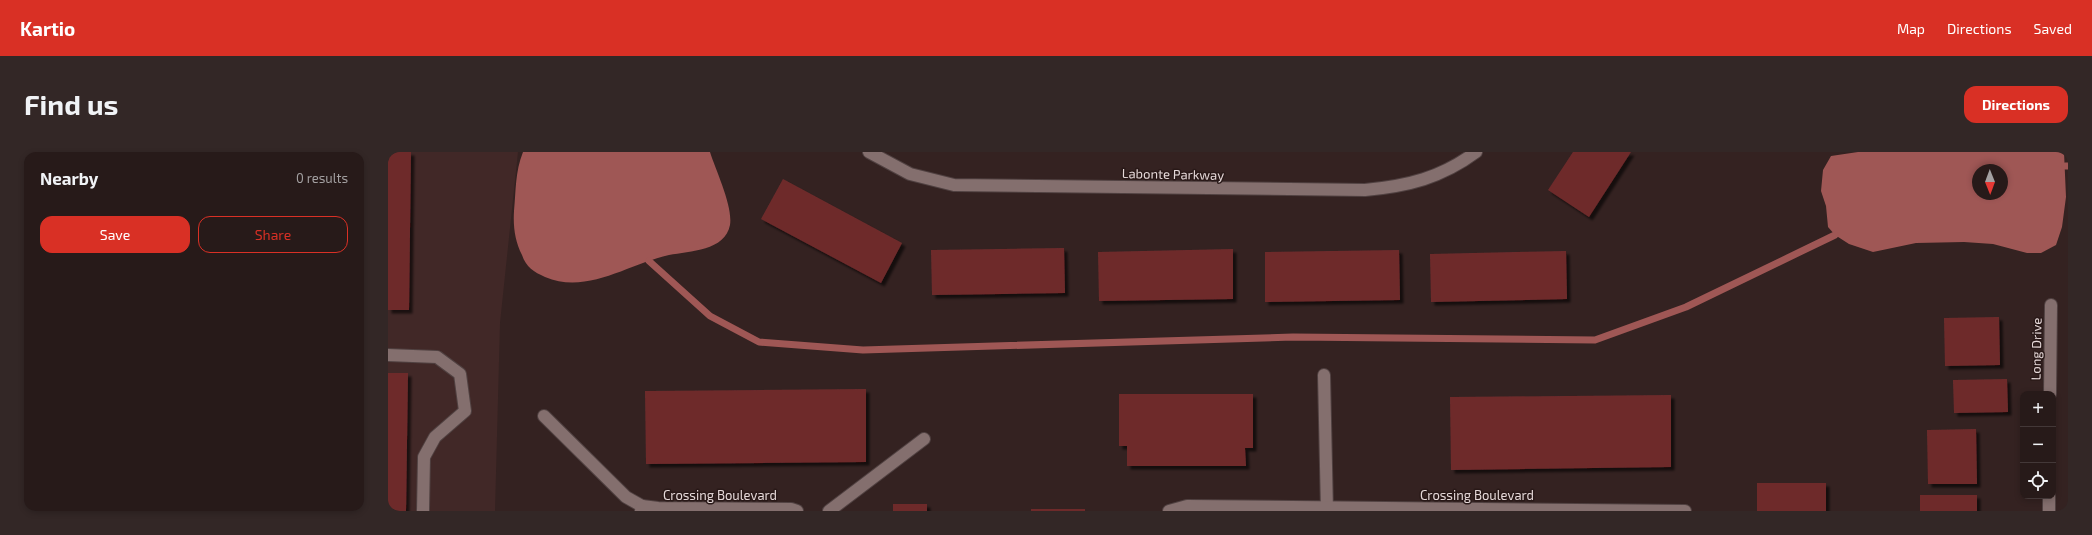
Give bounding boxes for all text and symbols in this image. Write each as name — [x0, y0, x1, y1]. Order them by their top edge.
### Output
text: Kartio — [20, 17, 75, 40]
text: Map — [1897, 20, 1925, 37]
text: Directions — [1947, 20, 2012, 37]
text: Saved — [2034, 20, 2072, 37]
button: Directions — [1964, 86, 2068, 123]
text: Find us — [24, 87, 118, 121]
north arrow — [1972, 164, 2008, 200]
street label: Labonte Parkway — [1122, 165, 1224, 183]
text: Nearby — [40, 168, 98, 188]
text: 0 results — [296, 170, 348, 186]
button: Save — [40, 216, 190, 253]
button: Share — [198, 216, 348, 253]
street label: Long Drive — [2027, 318, 2045, 380]
map controls — [2020, 391, 2056, 499]
button: + — [2020, 391, 2056, 427]
button: − — [2020, 427, 2056, 463]
button: locate — [2020, 463, 2056, 499]
street label: Crossing Boulevard — [663, 487, 777, 503]
street label: Crossing Boulevard — [1420, 487, 1534, 503]

